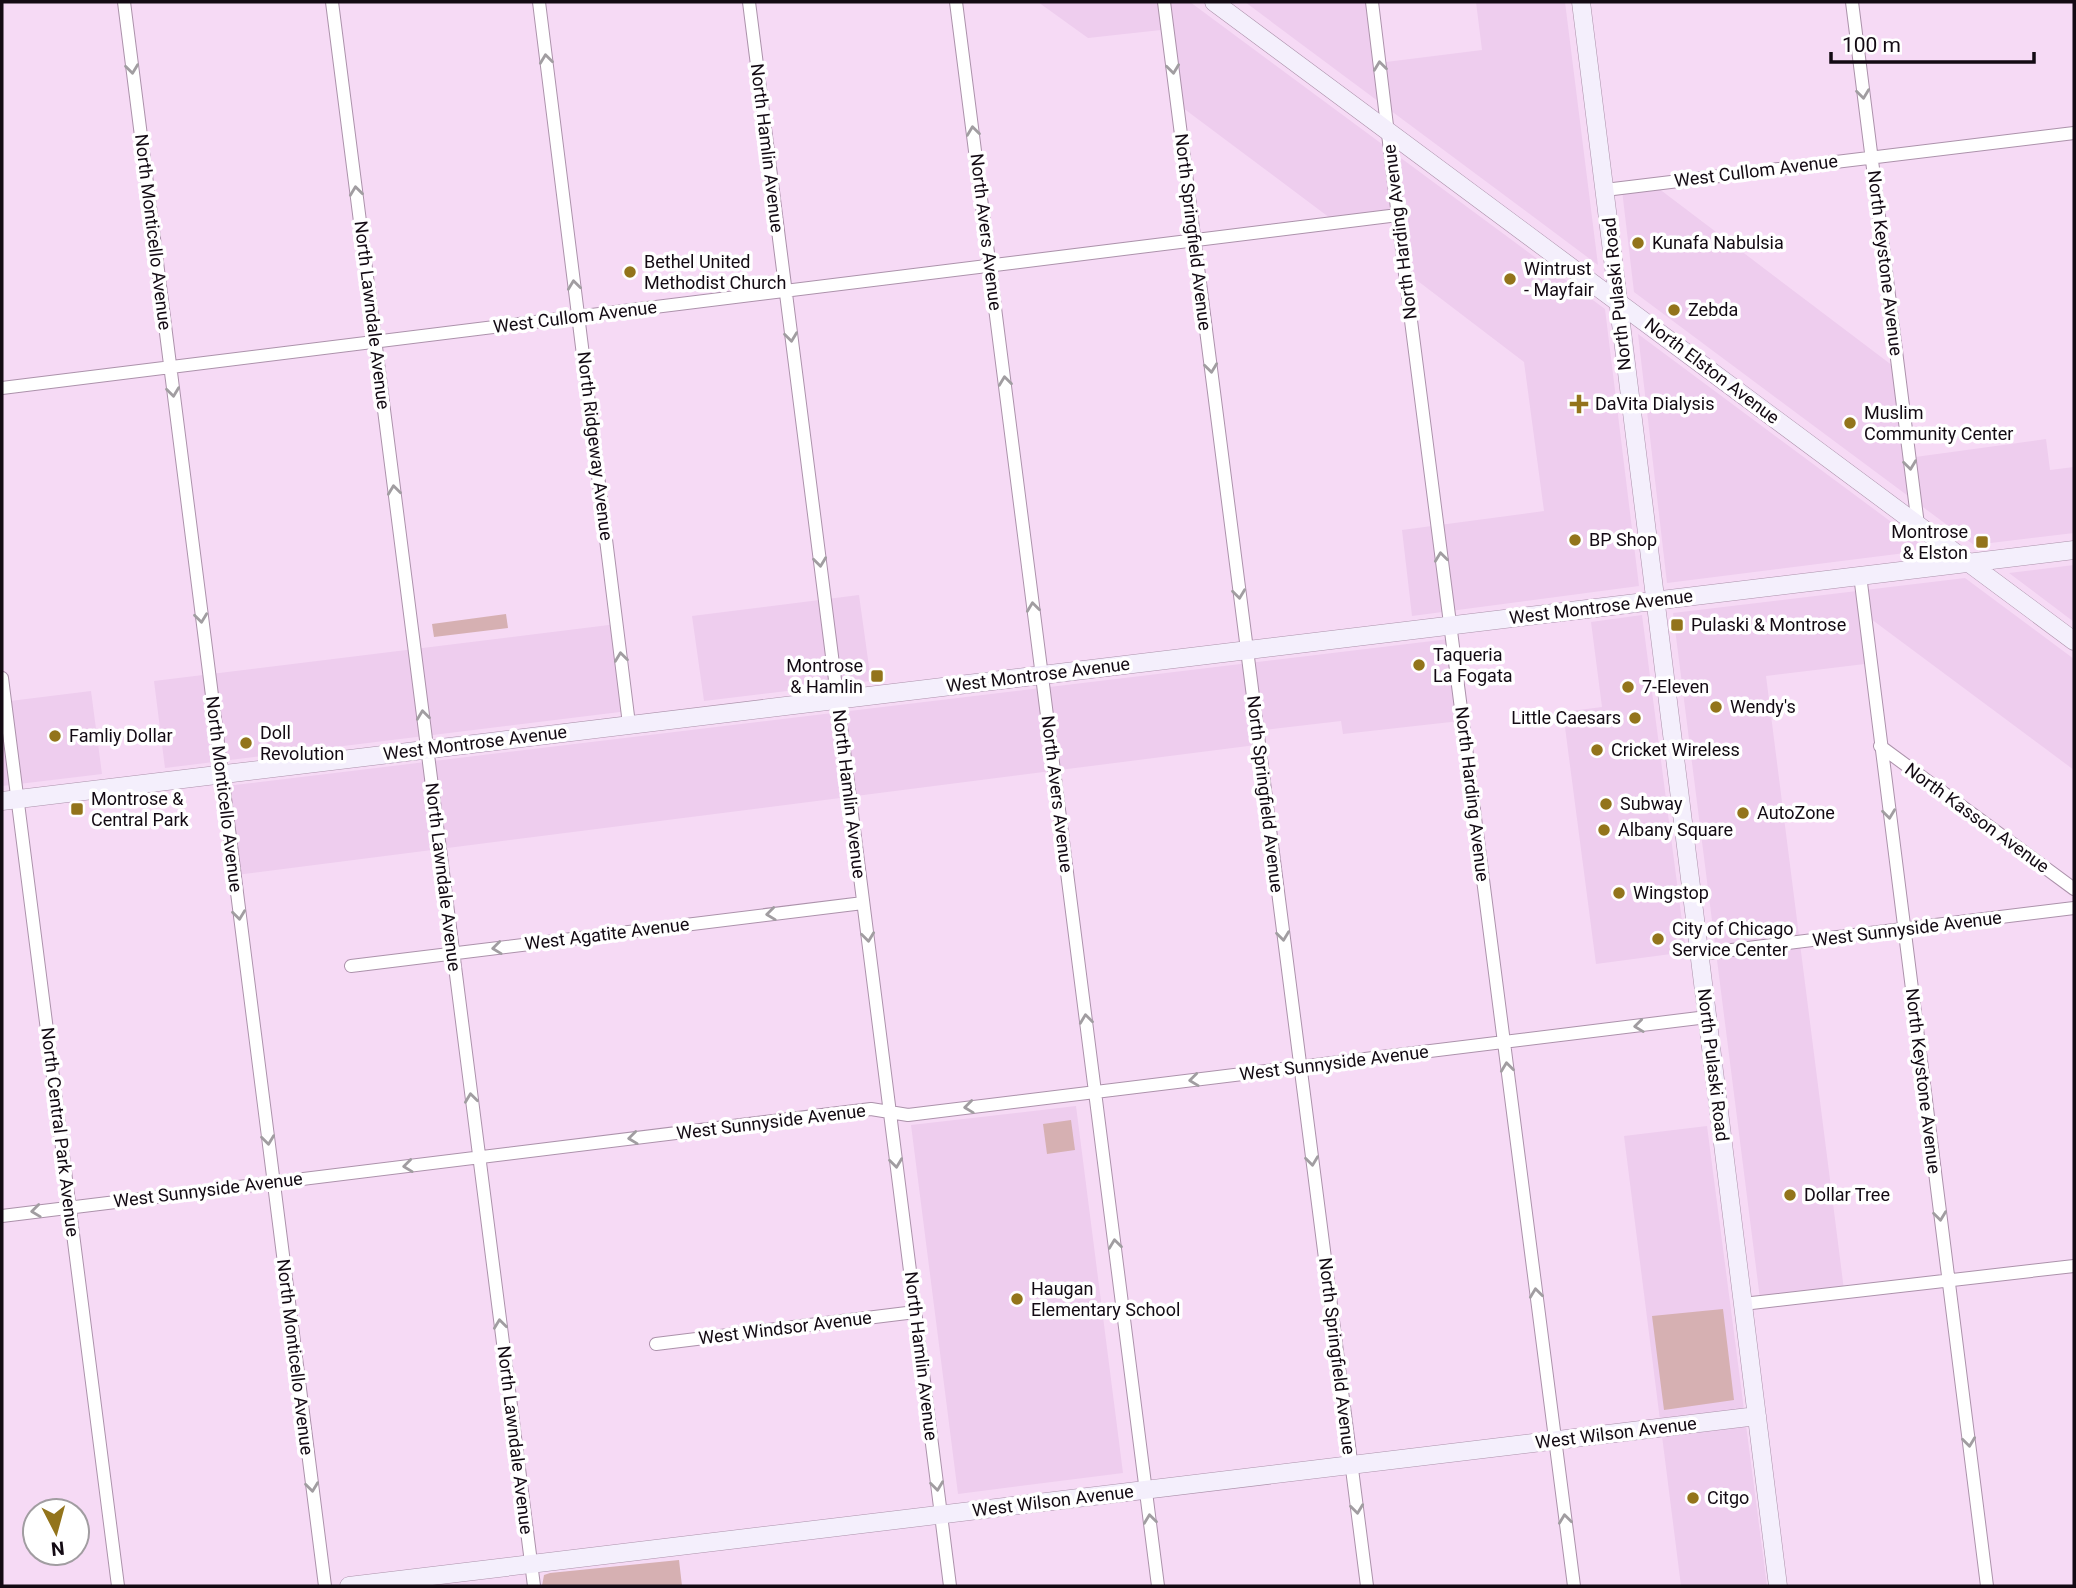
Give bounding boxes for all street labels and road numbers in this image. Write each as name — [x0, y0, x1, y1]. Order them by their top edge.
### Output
street label: North Hamlin Avenue — [747, 62, 788, 234]
street label: North Springfield Avenue — [1171, 132, 1216, 332]
street label: North Monticello Avenue — [131, 133, 176, 331]
street label: North Harding Avenue — [1378, 143, 1421, 321]
street label: West Cullom Avenue — [1673, 150, 1839, 191]
street label: North Avers Avenue — [966, 152, 1007, 312]
street label: North Keystone Avenue — [1864, 169, 1907, 357]
street label: North Pulaski Road — [1598, 216, 1635, 372]
street label: North Lawndale Avenue — [350, 219, 394, 411]
street label: West Cullom Avenue — [492, 296, 658, 337]
street label: North Elston Avenue — [1641, 313, 1784, 428]
street label: North Ridgeway Avenue — [573, 350, 618, 542]
street label: West Montrose Avenue — [1508, 585, 1694, 628]
street label: West Montrose Avenue — [945, 653, 1131, 696]
street label: North Springfield Avenue — [1243, 694, 1288, 894]
street label: North Monticello Avenue — [202, 695, 247, 893]
street label: North Harding Avenue — [1451, 705, 1494, 883]
street label: North Hamlin Avenue — [829, 708, 870, 880]
street label: North Avers Avenue — [1037, 714, 1078, 874]
street label: West Montrose Avenue — [382, 721, 568, 764]
street label: North Kasson Avenue — [1901, 758, 2053, 877]
street label: North Lawndale Avenue — [421, 781, 465, 973]
street label: West Sunnyside Avenue — [1811, 906, 2003, 951]
street label: West Agatite Avenue — [523, 913, 690, 954]
street label: North Pulaski Road — [1694, 987, 1733, 1143]
street label: North Keystone Avenue — [1902, 987, 1945, 1175]
street label: North Central Park Avenue — [37, 1026, 84, 1238]
street label: West Sunnyside Avenue — [1238, 1040, 1430, 1085]
street label: West Sunnyside Avenue — [675, 1099, 867, 1144]
street label: West Sunnyside Avenue — [112, 1167, 304, 1212]
street label: North Springfield Avenue — [1315, 1256, 1360, 1456]
street label: North Monticello Avenue — [273, 1258, 318, 1456]
street label: North Hamlin Avenue — [901, 1270, 942, 1442]
street label: West Windsor Avenue — [697, 1306, 873, 1349]
street label: North Lawndale Avenue — [493, 1344, 537, 1536]
street label: West Wilson Avenue — [1534, 1412, 1698, 1453]
street label: West Wilson Avenue — [971, 1480, 1135, 1521]

